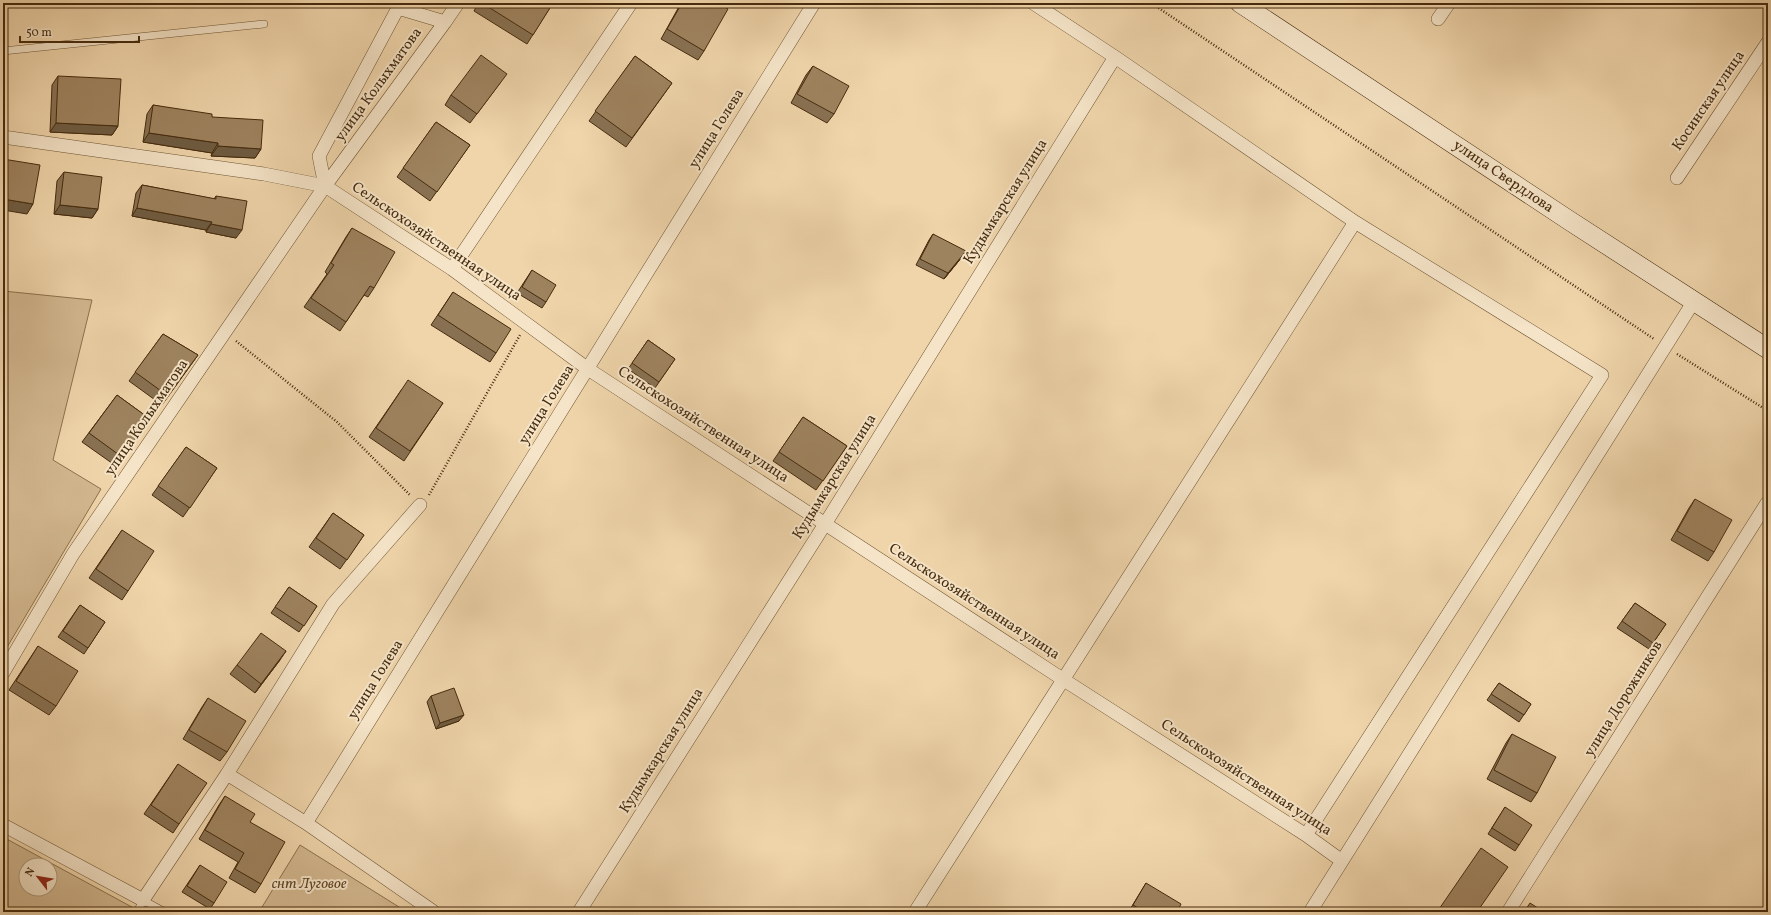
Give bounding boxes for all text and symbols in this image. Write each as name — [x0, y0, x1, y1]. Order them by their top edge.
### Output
scale bar — [20, 18, 139, 44]
street label: улица Колыхматова — [330, 24, 428, 146]
text: 50 m — [26, 25, 52, 41]
street label: Косинская улица — [1668, 47, 1750, 155]
street label: улица Голева — [684, 85, 750, 173]
street label: Кудымкарская улица — [959, 135, 1053, 269]
street label: улица Свердлова — [1448, 135, 1558, 219]
street label: Сельскохозяйственная улица — [347, 177, 525, 307]
street label: улица Колыхматова — [100, 356, 194, 480]
street label: улица Голева — [514, 361, 580, 449]
street label: Сельскохозяйственная улица — [613, 362, 793, 488]
street label: Кудымкарская улица — [788, 410, 882, 544]
street label: Сельскохозяйственная улица — [884, 539, 1064, 665]
street label: улица Голева — [343, 636, 409, 724]
street label: улица Дорожников — [1580, 637, 1668, 761]
street label: Кудымкарская улица — [615, 684, 709, 818]
street label: Сельскохозяйственная улица — [1156, 715, 1336, 841]
north arrow — [18, 857, 58, 897]
text: N — [22, 865, 39, 880]
park label: снт Луговое — [272, 874, 347, 895]

